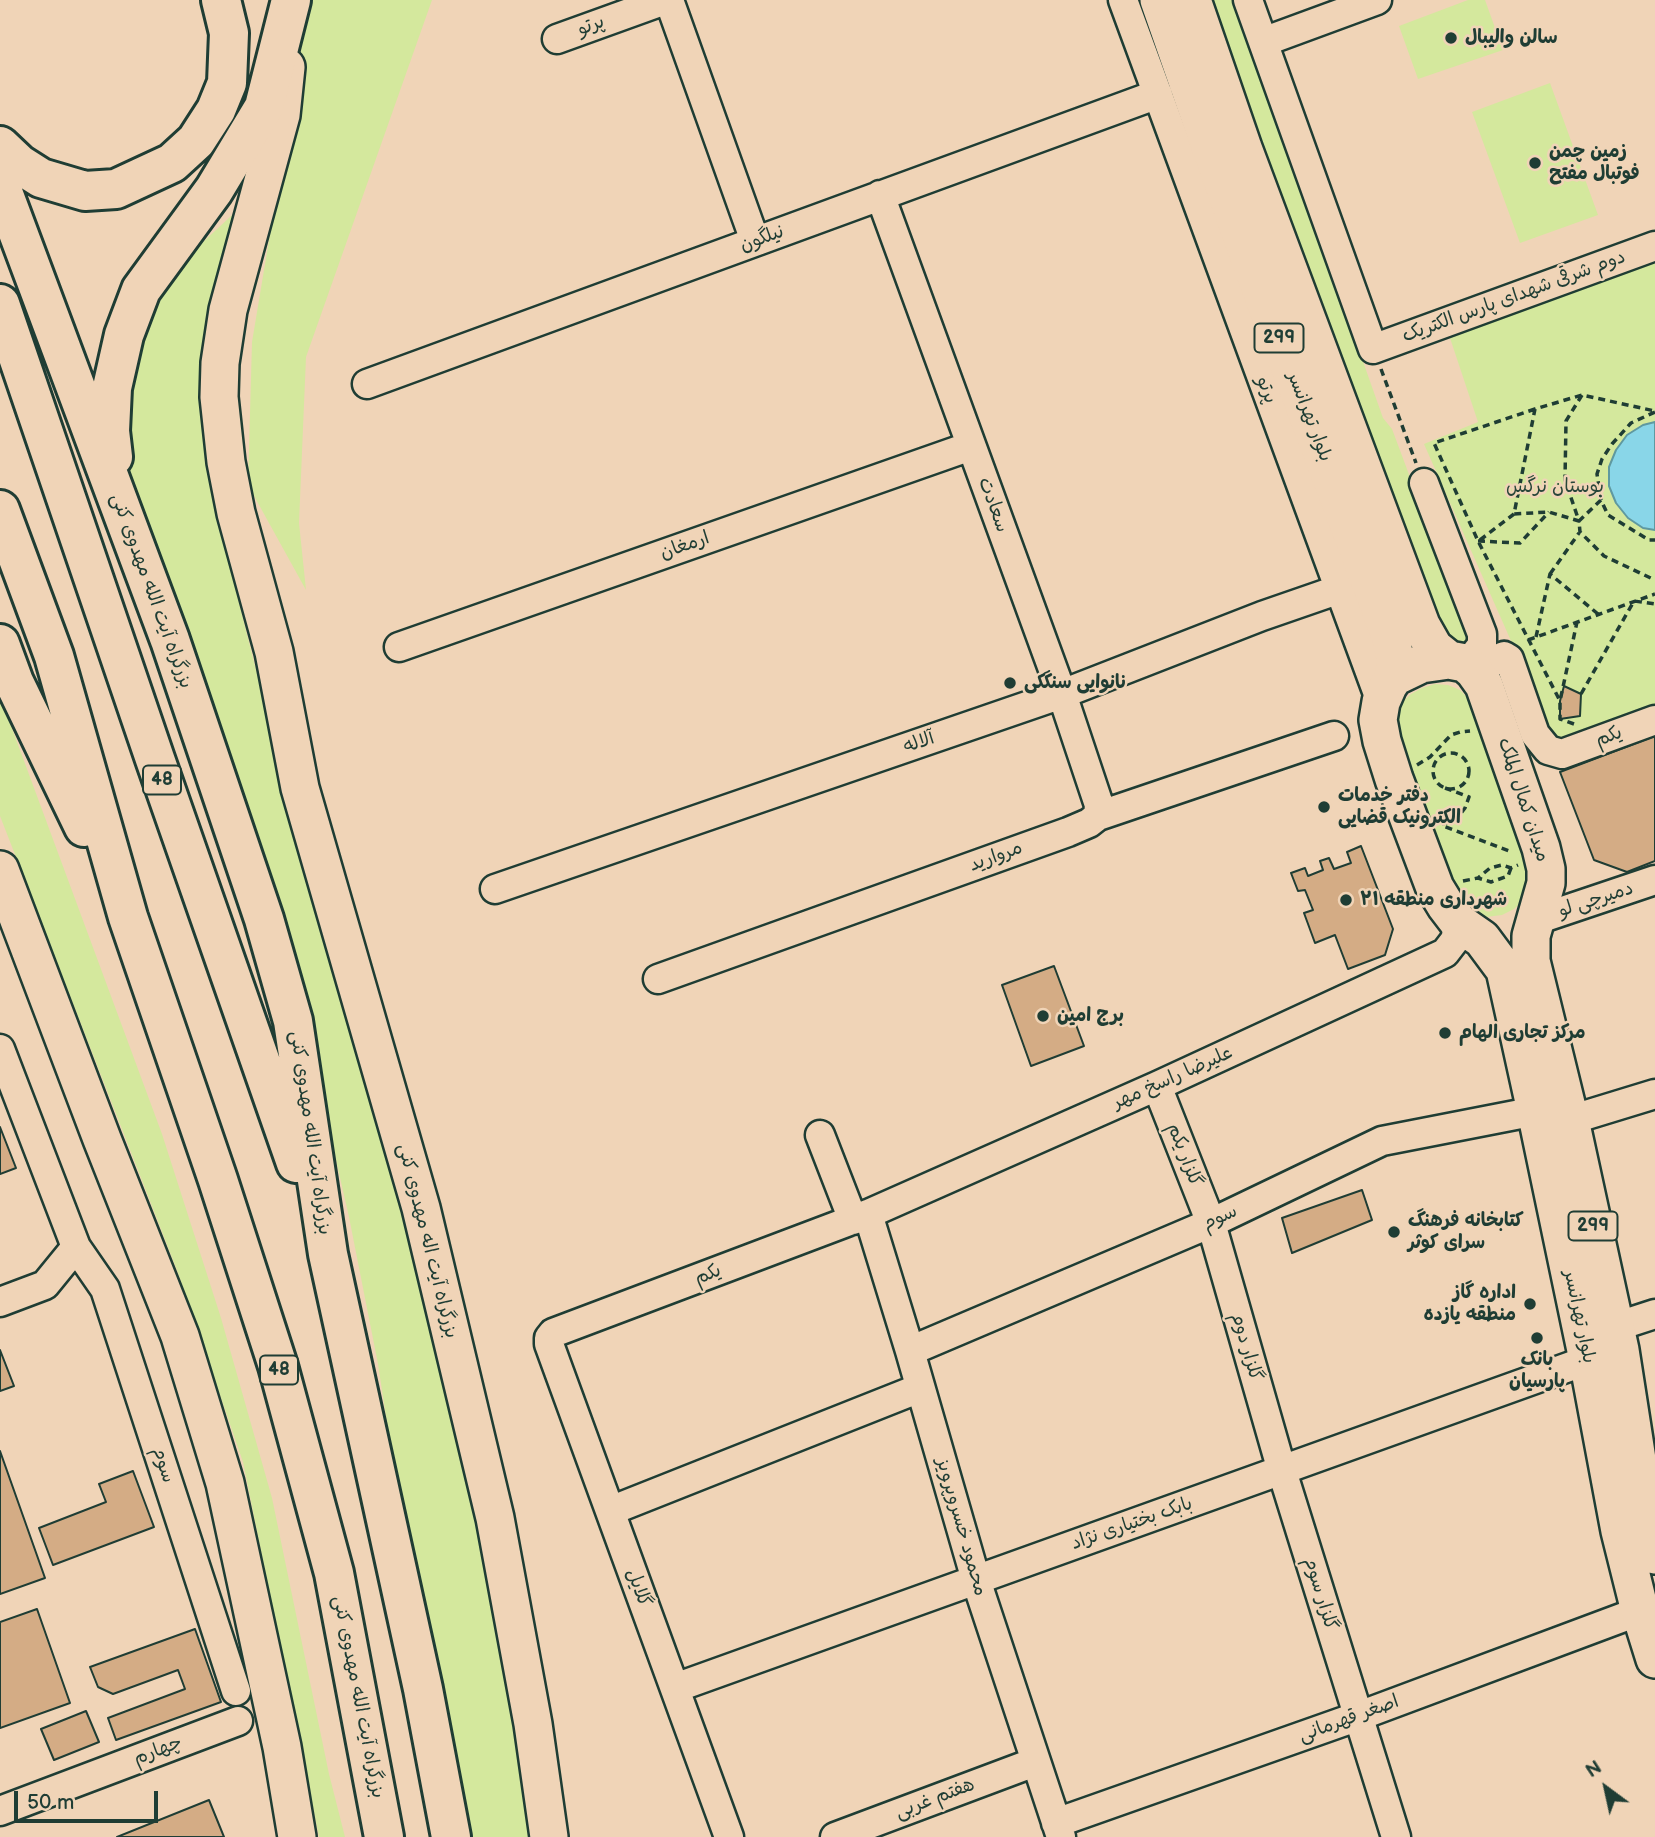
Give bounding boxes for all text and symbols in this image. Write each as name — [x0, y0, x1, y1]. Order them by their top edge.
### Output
street label: پرتو — [574, 11, 608, 41]
place label: سالن والیبال — [1465, 27, 1558, 49]
marker: سالن والیبال — [1443, 30, 1459, 46]
place label: زمین چمن فوتبال مفتح — [1549, 141, 1640, 185]
marker: زمین چمن فوتبال مفتح — [1527, 155, 1543, 171]
street label: نیلگون — [737, 221, 787, 257]
street label: دوم شرقی شهدای پارس الکتریک — [1399, 246, 1629, 348]
road number: 299 — [1254, 324, 1304, 352]
street label: بلوار تهرانسر — [1281, 369, 1337, 465]
street label: پرتو — [1251, 373, 1281, 407]
street label: سعادت — [973, 475, 1013, 535]
park label: بوستان نرگس — [1506, 476, 1604, 498]
street label: بزرگراه آیت الله مهدوی کنی — [105, 490, 197, 692]
street label: ارمغان — [657, 527, 713, 565]
place label: نانوایی سنگکی — [1024, 672, 1127, 694]
marker: نانوایی سنگکی — [1002, 675, 1018, 691]
street label: یکم — [1592, 722, 1626, 752]
street label: آلاله — [900, 727, 938, 759]
street label: میدان کمال الملک — [1492, 735, 1554, 865]
road number: 48 — [143, 766, 181, 794]
place label: دفتر خدمات الکترونیک قضایی — [1338, 785, 1461, 829]
marker: دفتر خدمات الکترونیک قضایی — [1316, 799, 1332, 815]
street label: مروارید — [966, 837, 1026, 877]
street label: دمیرچی لو — [1556, 877, 1636, 923]
place label: شهرداری منطقه ۲۱ — [1360, 889, 1507, 911]
marker: شهرداری منطقه ۲۱ — [1338, 892, 1354, 908]
place label: برج امین — [1057, 1005, 1124, 1027]
marker: برج امین — [1035, 1008, 1051, 1024]
place label: مرکز تجاری الهام — [1459, 1022, 1586, 1044]
marker: مرکز تجاری الهام — [1437, 1025, 1453, 1041]
street label: بزرگراه آیت الله مهدوی کنی — [284, 1030, 336, 1236]
street label: علیرضا راسخ مهر — [1110, 1041, 1236, 1115]
street label: گلزار یکم — [1162, 1120, 1206, 1190]
street label: بزرگراه آیت اله مهدوی کنی — [392, 1141, 462, 1341]
street label: سوم — [1199, 1200, 1241, 1236]
place label: کتابخانه فرهنگ سرای کوثر — [1408, 1210, 1524, 1254]
road number: 299 — [1568, 1212, 1618, 1240]
marker: کتابخانه فرهنگ سرای کوثر — [1386, 1224, 1402, 1240]
street label: یکم — [691, 1260, 725, 1290]
street label: بلوار تهرانسر — [1558, 1268, 1600, 1366]
place label: اداره گاز منطقه یازده — [1424, 1282, 1516, 1326]
marker: اداره گاز منطقه یازده — [1522, 1296, 1538, 1312]
street label: گلزار دوم — [1225, 1310, 1267, 1384]
marker: بانک پارسیان — [1529, 1330, 1545, 1346]
place label: بانک پارسیان — [1509, 1349, 1565, 1393]
road number: 48 — [260, 1356, 298, 1385]
street label: سوم — [147, 1444, 179, 1486]
street label: محمود خسروپرویز — [930, 1455, 992, 1599]
street label: بابک بختیاری نژاد — [1068, 1493, 1196, 1555]
street label: گلزار سوم — [1298, 1555, 1342, 1633]
street label: گلایل — [621, 1566, 655, 1610]
street label: بزرگراه آیت الله مهدوی کنی — [327, 1594, 389, 1800]
street label: اصغر قهرمانی — [1296, 1690, 1402, 1748]
street label: چهارم — [131, 1731, 185, 1771]
north arrow — [1571, 1753, 1641, 1823]
text: N — [1582, 1756, 1607, 1784]
street label: هفتم غربی — [892, 1773, 978, 1825]
scale bar — [18, 1778, 161, 1822]
text: 50 m — [27, 1790, 74, 1815]

